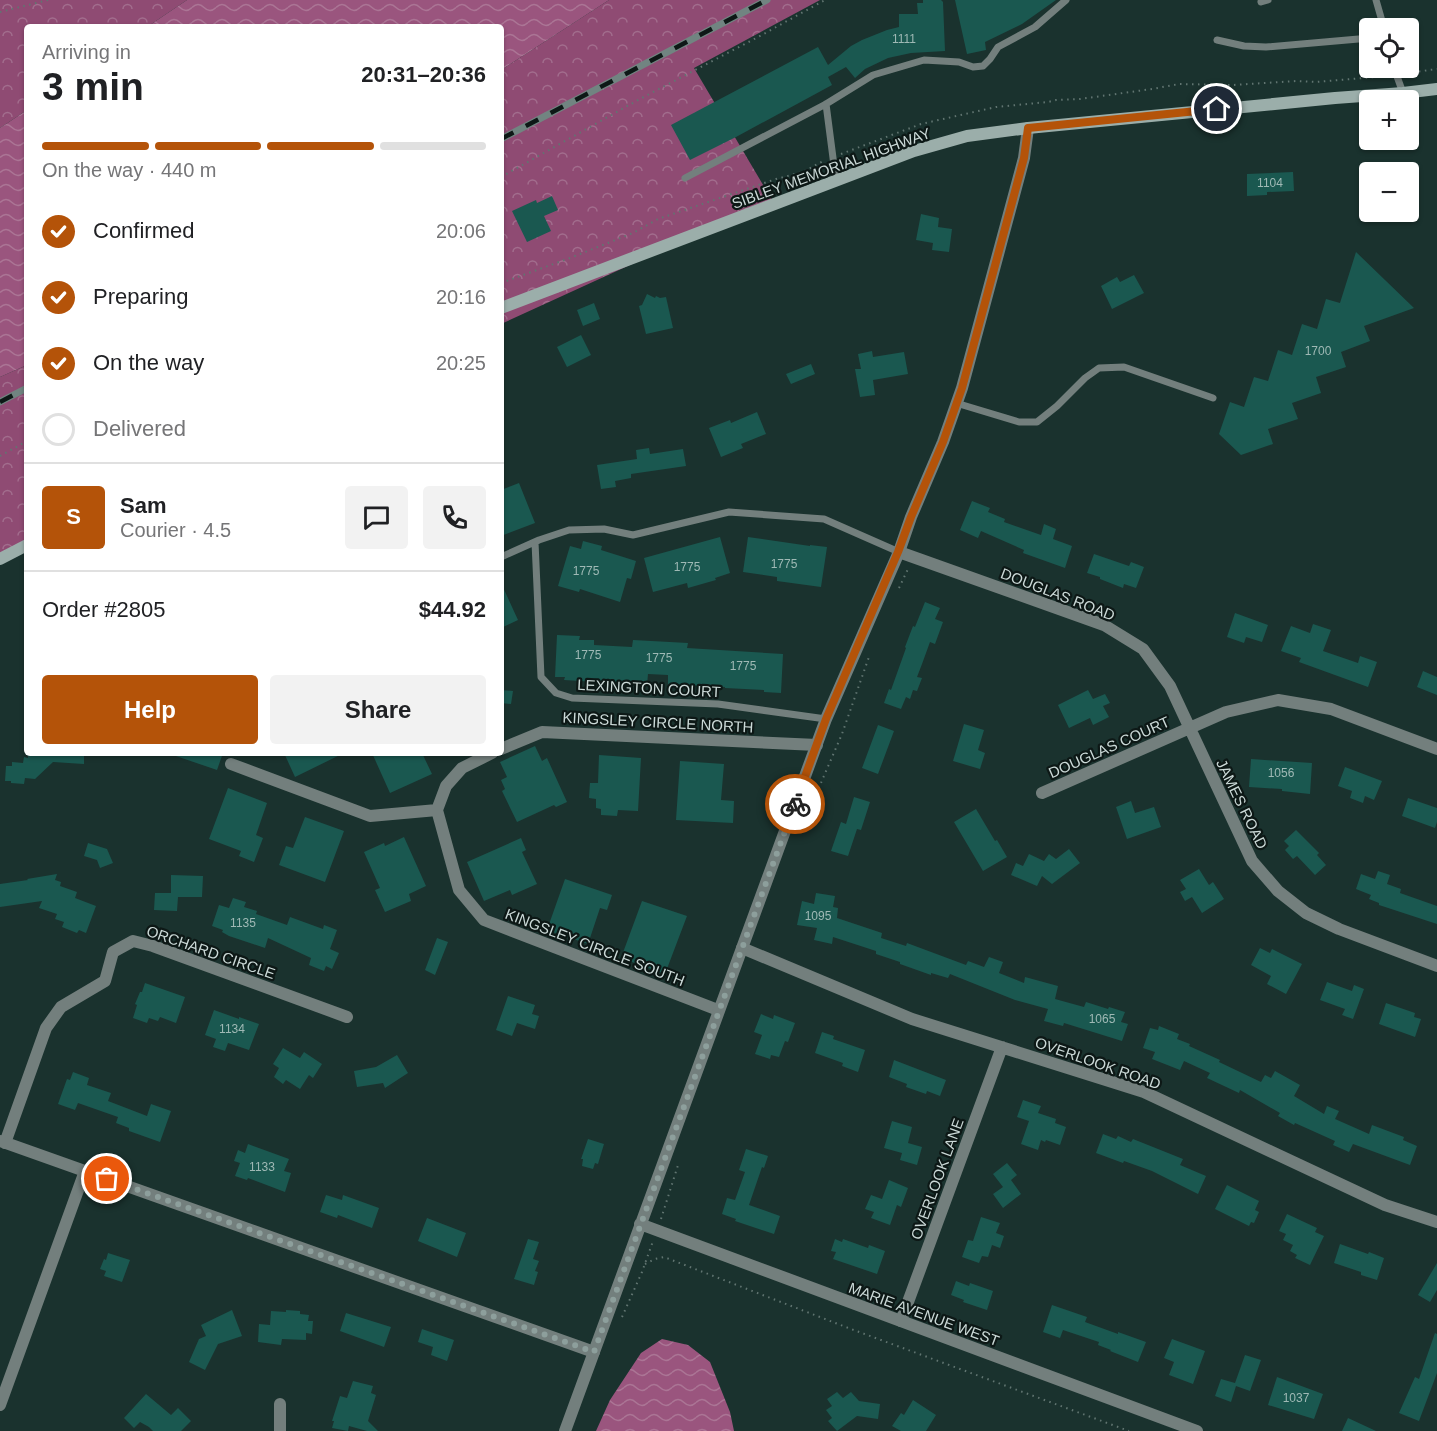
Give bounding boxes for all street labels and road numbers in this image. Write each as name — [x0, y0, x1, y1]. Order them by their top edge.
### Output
street label: SIBLEY MEMORIAL HIGHWAY — [729, 124, 933, 212]
street label: DOUGLAS ROAD — [999, 564, 1118, 624]
street label: LEXINGTON COURT — [577, 676, 721, 700]
street label: KINGSLEY CIRCLE NORTH — [562, 709, 754, 735]
street label: DOUGLAS COURT — [1046, 713, 1172, 781]
street label: JAMES ROAD — [1213, 756, 1271, 852]
street label: KINGSLEY CIRCLE SOUTH — [503, 905, 687, 989]
street label: ORCHARD CIRCLE — [144, 922, 278, 982]
street label: OVERLOOK ROAD — [1033, 1034, 1163, 1093]
street label: OVERLOOK LANE — [907, 1116, 967, 1242]
street label: MARIE AVENUE WEST — [846, 1279, 1002, 1349]

